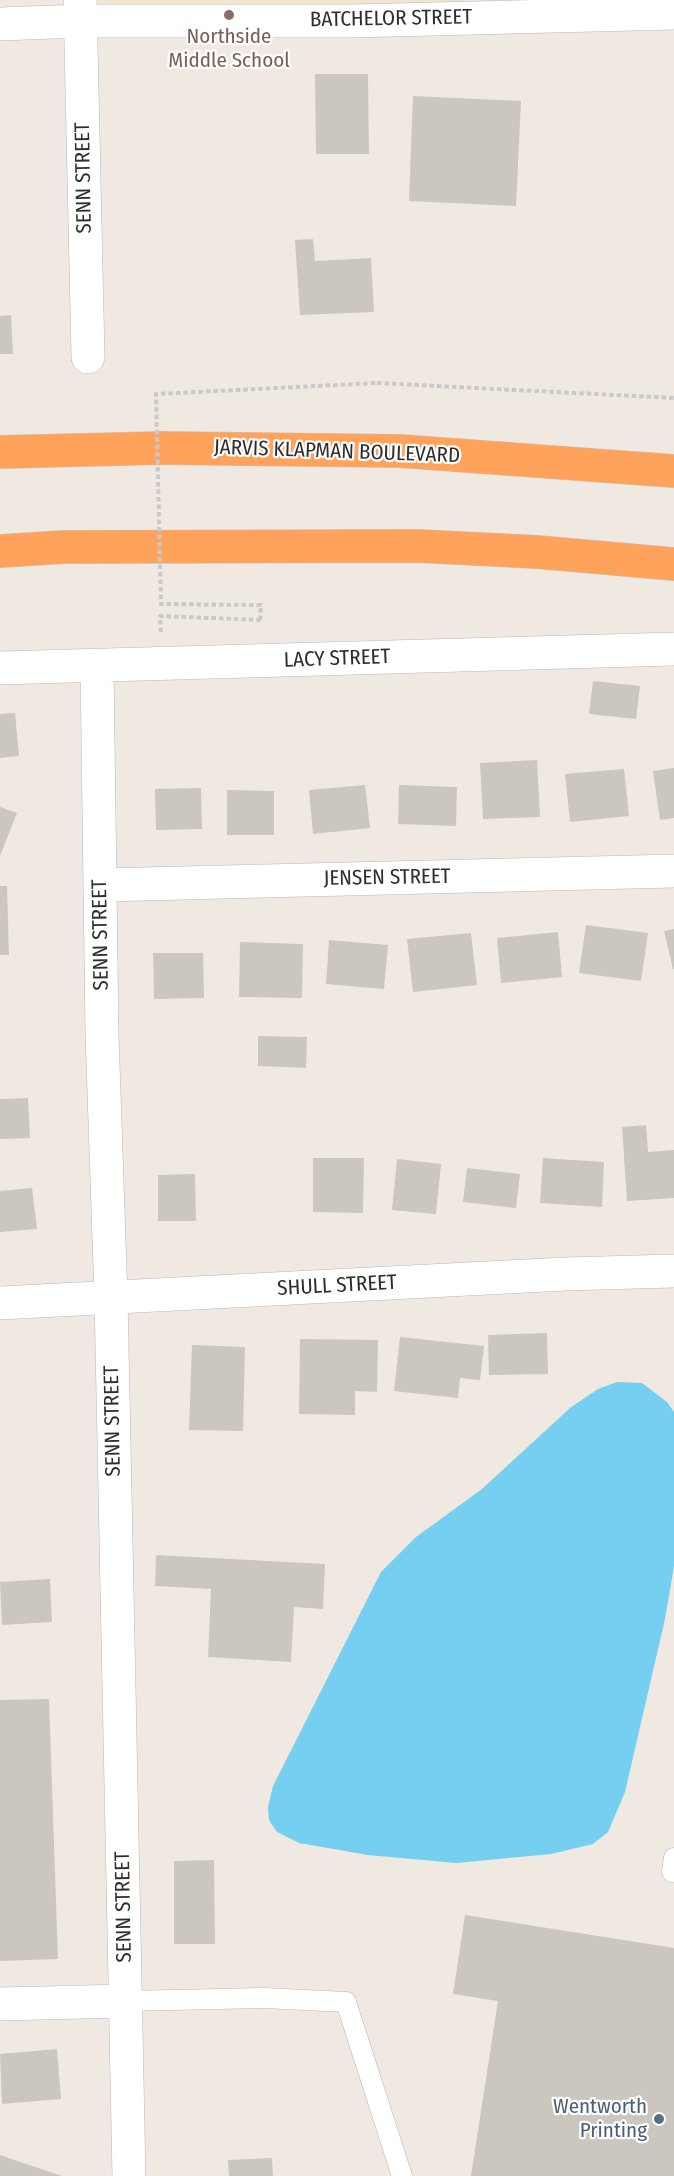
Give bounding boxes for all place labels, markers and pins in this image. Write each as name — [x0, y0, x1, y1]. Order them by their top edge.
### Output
marker: Northside Middle School — [222, 8, 236, 22]
place label: Northside Middle School — [168, 24, 290, 74]
place label: Wentworth Printing — [553, 2094, 647, 2144]
marker: Wentworth Printing — [652, 2112, 666, 2126]

